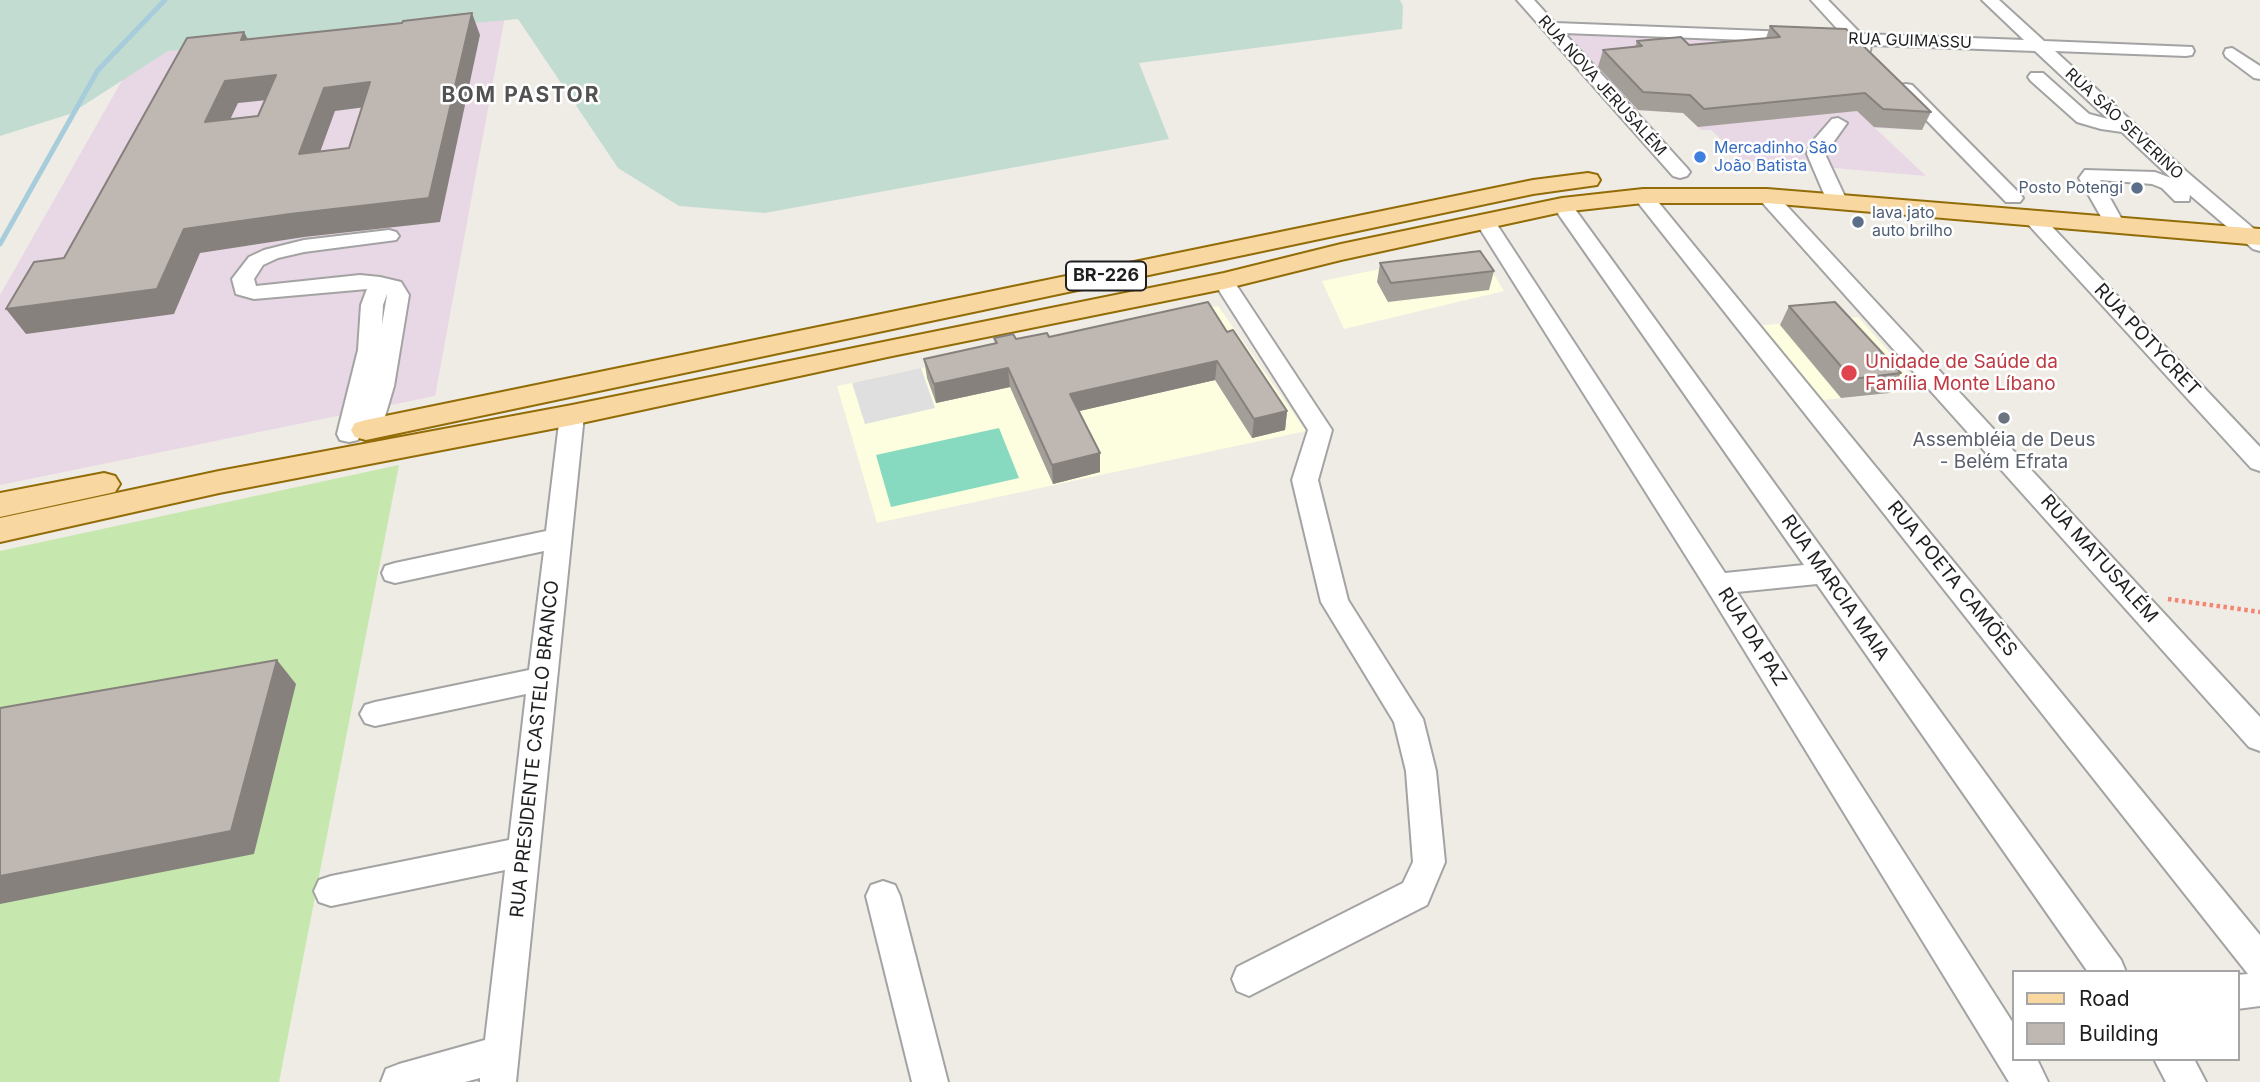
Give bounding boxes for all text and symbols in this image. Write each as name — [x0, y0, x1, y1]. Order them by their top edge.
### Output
street label: RUA NOVA JERUSALÉM — [1534, 12, 1670, 160]
street label: RUA GUIMASSU — [1848, 29, 1972, 53]
street label: RUA SÃO SEVERINO — [2061, 64, 2187, 184]
district label: BOM PASTOR — [443, 83, 599, 109]
place label: Mercadinho São João Batista — [1714, 138, 1837, 176]
marker: Mercadinho São João Batista — [1692, 149, 1708, 165]
place label: Posto Potengi — [2018, 178, 2123, 198]
marker: Posto Potengi — [2129, 180, 2145, 196]
place label: lava jato auto brilho — [1872, 203, 1952, 241]
marker: lava jato auto brilho — [1850, 214, 1866, 230]
road number: BR-226 — [1066, 262, 1146, 290]
street label: RUA POTYCRET — [2089, 279, 2205, 401]
place label: Unidade de Saúde da Família Monte Líbano — [1865, 351, 2058, 395]
marker: Unidade de Saúde da Família Monte Líbano — [1839, 363, 1859, 383]
marker: Assembléia de Deus - Belém Efrata — [1996, 410, 2012, 426]
place label: Assembléia de Deus - Belém Efrata — [1913, 429, 2095, 473]
street label: RUA MATUSALÉM — [2036, 490, 2162, 628]
street label: RUA POETA CAMÕES — [1882, 497, 2022, 661]
street label: RUA MARCIA MAIA — [1776, 511, 1894, 665]
street label: RUA PRESIDENTE CASTELO BRANCO — [506, 579, 564, 919]
street label: RUA DA PAZ — [1713, 584, 1791, 690]
legend — [2011, 970, 2239, 1061]
text: Road — [2079, 986, 2130, 1011]
text: Building — [2079, 1021, 2159, 1046]

